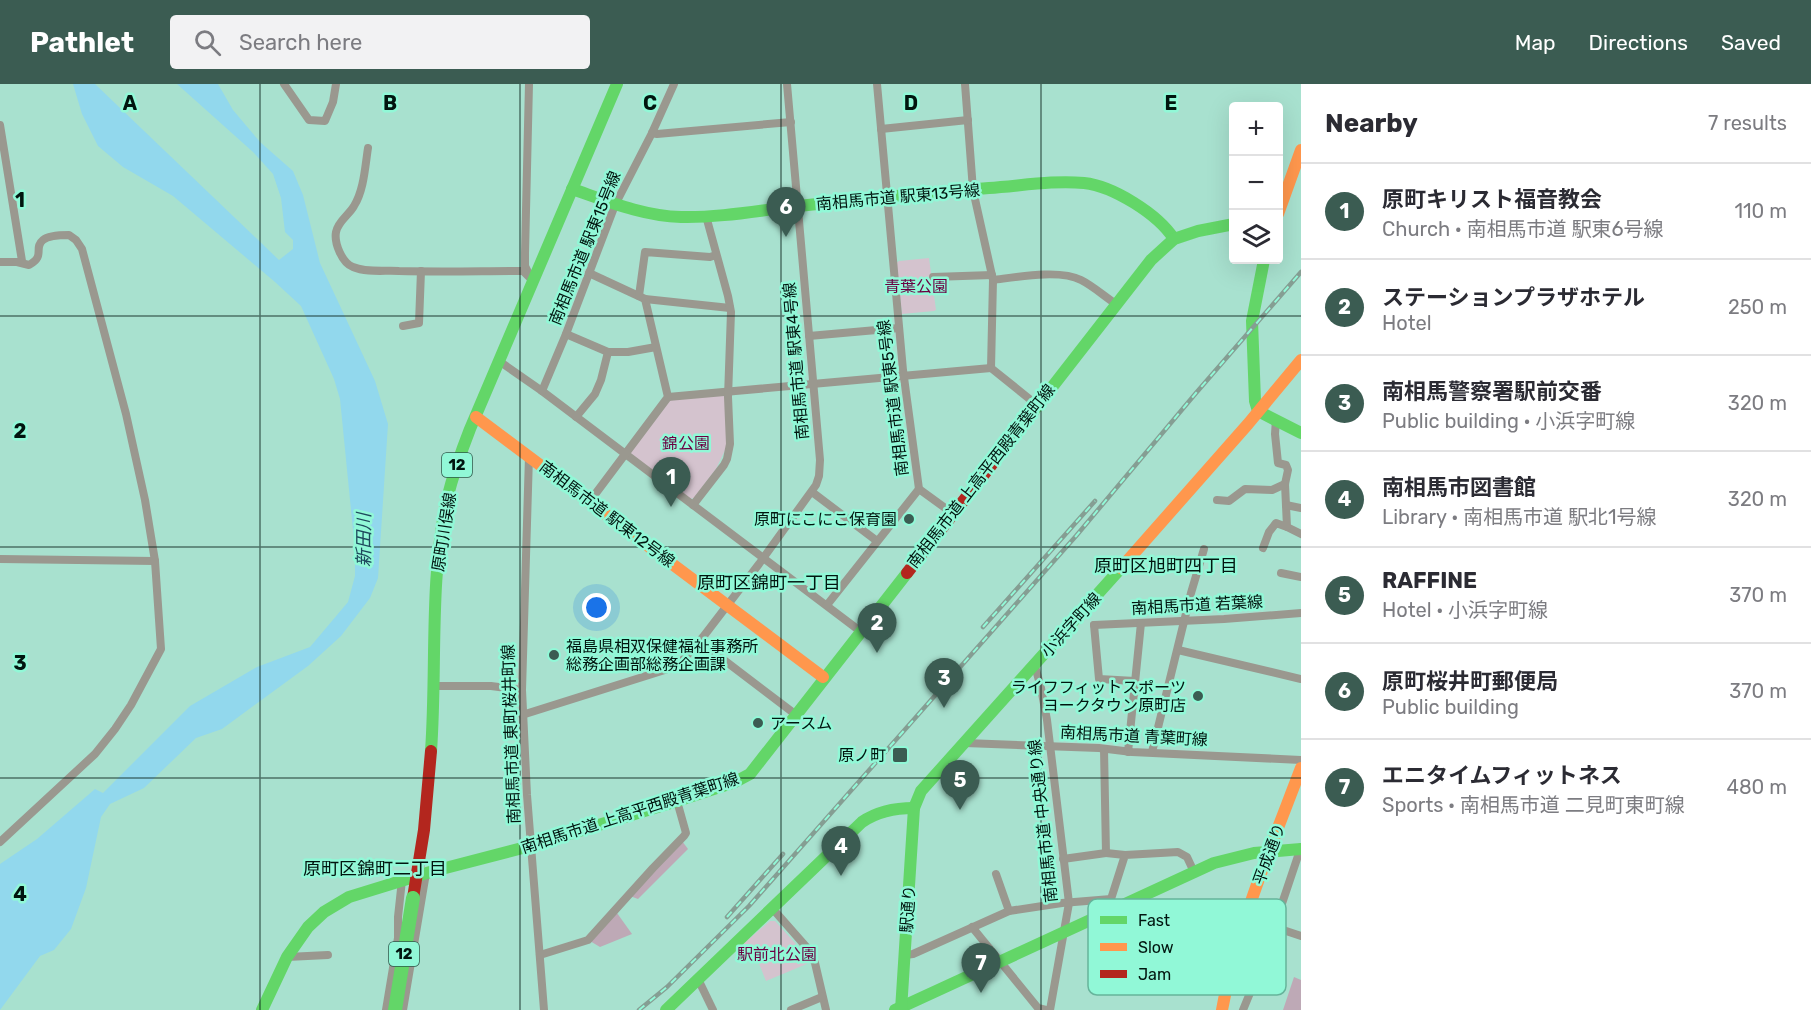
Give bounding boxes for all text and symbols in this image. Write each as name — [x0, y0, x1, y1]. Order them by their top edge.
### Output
search box — [170, 15, 590, 69]
text: Pathlet — [30, 26, 134, 59]
icon: search — [191, 26, 224, 59]
text: Search here — [239, 29, 362, 56]
text: Map — [1515, 30, 1556, 55]
text: Directions — [1589, 30, 1688, 55]
text: Saved — [1721, 30, 1781, 55]
text: A — [123, 91, 138, 115]
text: B — [383, 91, 397, 115]
text: C — [643, 91, 657, 115]
text: D — [904, 91, 918, 115]
text: E — [1165, 91, 1177, 115]
map controls — [1229, 102, 1283, 264]
button: + — [1229, 102, 1283, 156]
text: Nearby — [1325, 108, 1418, 139]
text: 7 results — [1708, 111, 1787, 135]
button: − — [1229, 156, 1283, 210]
street label: 南相馬市道 駅東15号線 — [545, 168, 625, 328]
street label: 南相馬市道 駅東13号線 — [815, 180, 981, 214]
text: 原町キリスト福音教会 — [1382, 186, 1602, 213]
text: 1 — [15, 188, 25, 212]
pin: 6 — [766, 188, 806, 237]
text: 1 — [1340, 199, 1349, 223]
text: 110 m — [1735, 199, 1787, 223]
button: layers — [1229, 210, 1283, 264]
text: Church · 南相馬市道 駅東6号線 — [1382, 217, 1664, 241]
park label: 青葉公園 — [884, 277, 948, 296]
street label: 南相馬市道 駅東4号線 — [780, 282, 812, 440]
text: ステーションプラザホテル — [1382, 284, 1645, 311]
text: 2 — [1338, 295, 1351, 319]
text: 250 m — [1728, 295, 1787, 319]
text: Hotel — [1382, 311, 1432, 335]
street label: 南相馬市道 駅東5号線 — [874, 319, 912, 477]
text: 南相馬警察署駅前交番 — [1382, 378, 1602, 405]
street label: 南相馬市道 上高平西殿青葉町線 — [903, 380, 1059, 572]
text: 3 — [1338, 391, 1351, 415]
text: 320 m — [1728, 391, 1787, 415]
text: Public building · 小浜字町線 — [1382, 409, 1635, 433]
text: 2 — [14, 419, 27, 443]
park label: 錦公園 — [662, 434, 710, 453]
road number: 12 — [442, 453, 472, 477]
street label: 南相馬市道 駅東12号線 — [536, 457, 678, 571]
pin: 1 — [652, 458, 690, 507]
text: 南相馬市図書館 — [1382, 474, 1536, 501]
text: 4 — [1338, 487, 1351, 511]
text: 320 m — [1728, 487, 1787, 511]
street label: 原町川俣線 — [428, 491, 460, 573]
text: Library · 南相馬市道 駅北1号線 — [1382, 505, 1656, 529]
place label: 原町にこにこ保育園 — [754, 510, 897, 529]
water label: 新田川 — [353, 511, 375, 567]
marker: 原町にこにこ保育園 — [902, 512, 916, 526]
district label: 原町区旭町四丁目 — [1094, 555, 1238, 577]
text: RAFFINE — [1382, 567, 1477, 594]
district label: 原町区錦町一丁目 — [697, 572, 841, 594]
text: 5 — [1338, 583, 1351, 607]
text: 370 m — [1729, 583, 1787, 607]
street label: 小浜字町線 — [1037, 589, 1105, 661]
street label: 南相馬市道 若葉線 — [1131, 592, 1263, 618]
your location — [582, 593, 611, 622]
text: Hotel · 小浜字町線 — [1382, 598, 1548, 622]
pin: 2 — [858, 604, 896, 653]
place label: 福島県相双保健福祉事務所 総務企画部総務企画課 — [566, 637, 758, 674]
street label: 南相馬市道 東町桜井町線 — [498, 644, 524, 824]
marker: 福島県相双保健福祉事務所 総務企画部総務企画課 — [547, 648, 561, 662]
text: 3 — [13, 651, 27, 675]
pin: 3 — [924, 658, 964, 708]
text: 原町桜井町郵便局 — [1382, 668, 1558, 695]
place label: ライフフィットスポーツ ヨークタウン原町店 — [1011, 678, 1186, 715]
text: 6 — [1338, 679, 1351, 703]
text: 370 m — [1729, 679, 1787, 703]
marker: ライフフィットスポーツ ヨークタウン原町店 — [1191, 689, 1205, 703]
text: Public building — [1382, 695, 1519, 719]
place label: アースム — [770, 714, 832, 733]
marker: アースム — [751, 716, 765, 730]
street label: 南相馬市道 青葉町線 — [1060, 723, 1208, 749]
street label: 南相馬市道 中央通り線 — [1025, 738, 1061, 904]
place label: 原ノ町 — [838, 746, 886, 765]
marker: 原ノ町 — [891, 746, 909, 764]
pin: 5 — [940, 760, 980, 810]
text: エニタイムフィットネス — [1382, 762, 1622, 789]
street label: 南相馬市道 上高平西殿青葉町線 — [519, 769, 741, 857]
text: 7 — [1339, 775, 1350, 799]
text: 480 m — [1726, 775, 1787, 799]
text: Sports · 南相馬市道 二見町東町線 — [1382, 793, 1685, 817]
street label: 平成通り — [1249, 821, 1289, 887]
pin: 4 — [822, 826, 860, 876]
district label: 原町区錦町二丁目 — [303, 858, 447, 880]
text: 4 — [13, 882, 27, 906]
street label: 駅通り — [897, 884, 919, 934]
legend — [1088, 899, 1286, 995]
text: Fast — [1138, 911, 1170, 930]
text: Slow — [1138, 938, 1174, 957]
road number: 12 — [389, 942, 419, 966]
pin: 7 — [962, 944, 1000, 993]
park label: 駅前北公園 — [737, 945, 817, 964]
text: Jam — [1138, 965, 1171, 984]

